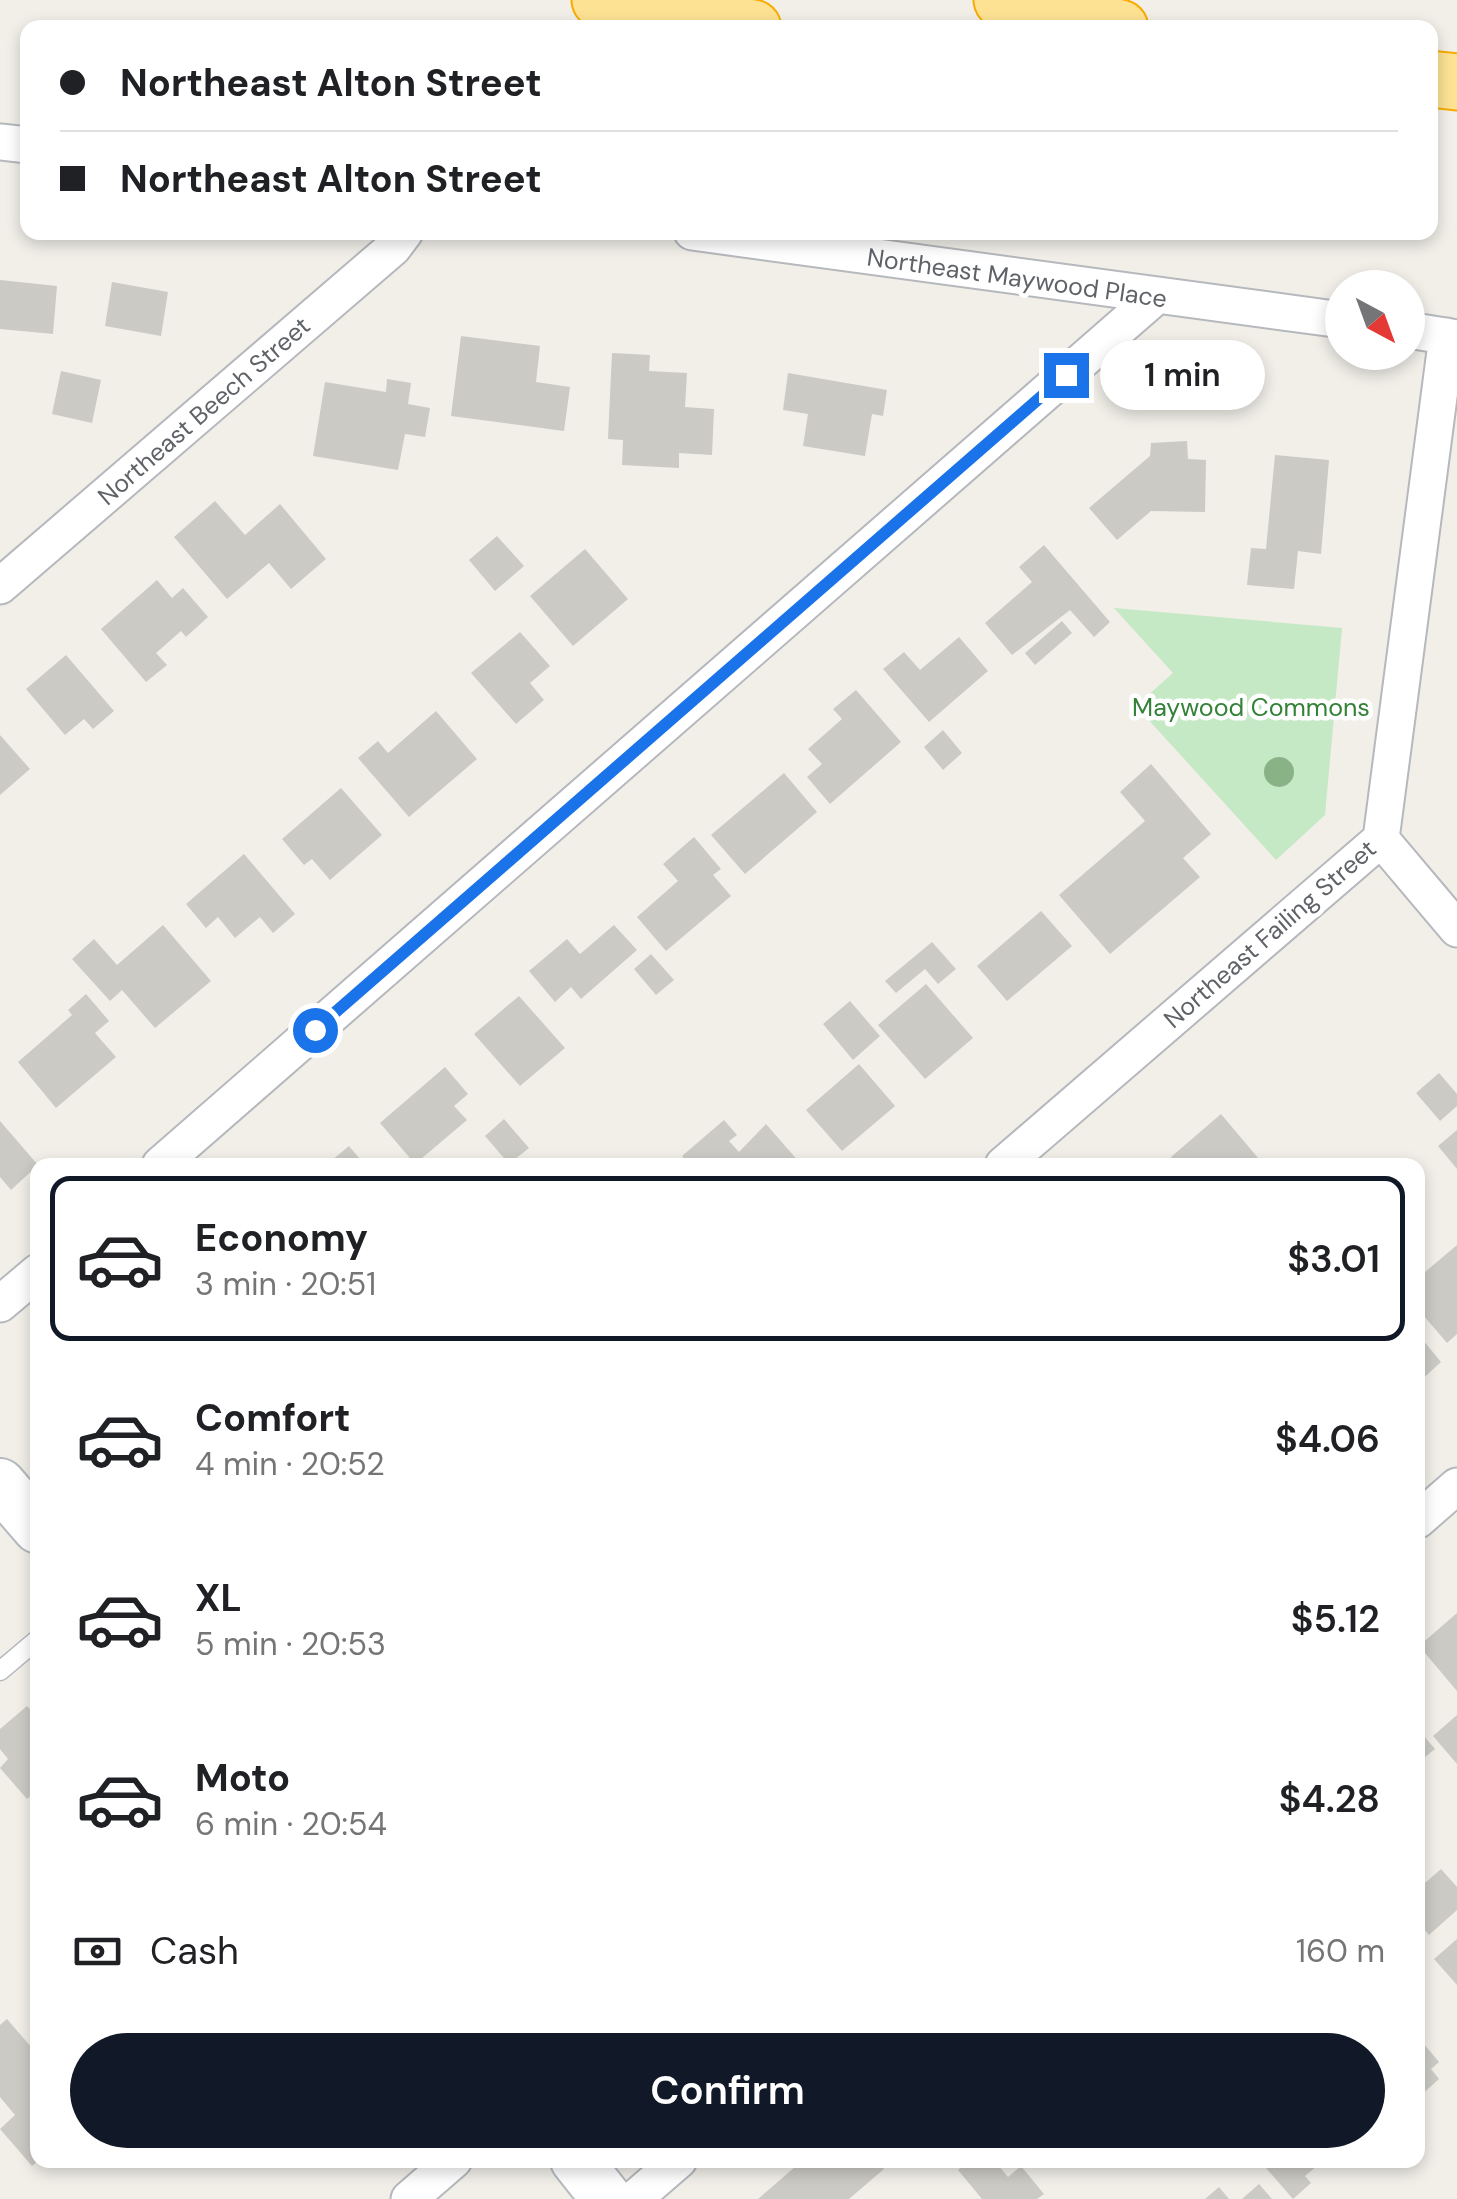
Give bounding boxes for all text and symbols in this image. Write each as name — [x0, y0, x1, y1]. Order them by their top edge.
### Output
text: Northeast Alton Street — [120, 58, 542, 108]
text: Northeast Alton Street — [120, 154, 542, 204]
street label: Northeast Maywood Place — [865, 241, 1169, 315]
north arrow — [1325, 270, 1425, 370]
map controls — [1325, 270, 1425, 370]
street label: Northeast Beech Street — [91, 310, 317, 512]
callout: 1 min — [1101, 340, 1266, 410]
route end — [1044, 353, 1089, 398]
text: 1 min — [1144, 354, 1221, 396]
park label: Maywood Commons — [1132, 691, 1370, 724]
street label: Northeast Failing Street — [1157, 833, 1383, 1035]
route start — [293, 1008, 338, 1053]
text: Economy — [195, 1213, 368, 1263]
icon: car — [75, 1214, 165, 1304]
text: $3.01 — [1287, 1234, 1380, 1284]
text: 3 min · 20:51 — [195, 1263, 376, 1305]
text: Comfort — [195, 1393, 351, 1443]
icon: car — [75, 1394, 165, 1484]
text: $4.06 — [1275, 1414, 1380, 1464]
text: 4 min · 20:52 — [195, 1443, 385, 1485]
text: XL — [195, 1573, 242, 1623]
icon: car — [75, 1574, 165, 1664]
text: $5.12 — [1291, 1594, 1380, 1644]
text: 5 min · 20:53 — [195, 1623, 386, 1665]
text: Moto — [195, 1753, 290, 1803]
icon: car — [75, 1754, 165, 1844]
text: $4.28 — [1279, 1774, 1380, 1824]
text: 6 min · 20:54 — [195, 1803, 387, 1845]
icon: cash — [70, 1924, 125, 1979]
text: Cash — [150, 1926, 239, 1976]
text: 160 m — [1296, 1930, 1385, 1972]
button: Confirm — [70, 2033, 1385, 2148]

